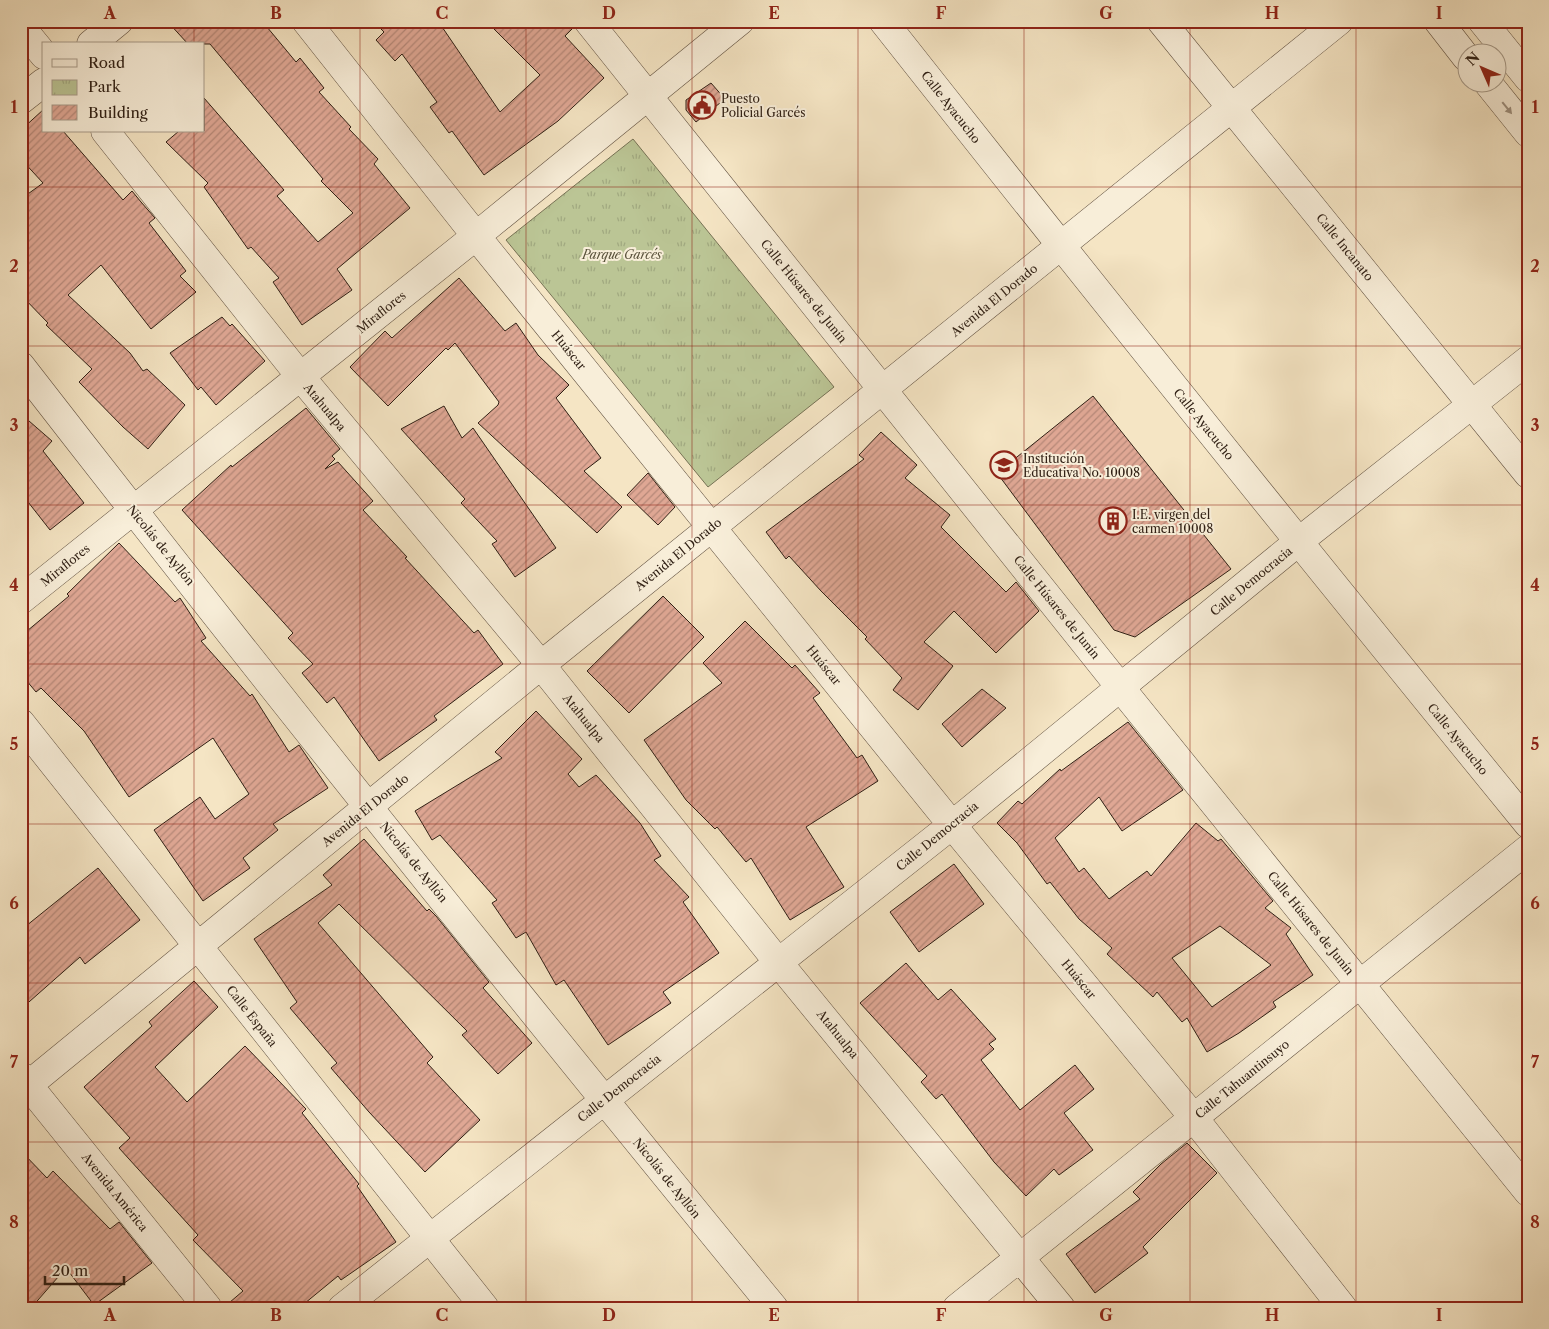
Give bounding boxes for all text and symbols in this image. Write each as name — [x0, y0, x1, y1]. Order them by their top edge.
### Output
text: A — [103, 3, 117, 23]
text: B — [270, 3, 282, 23]
text: C — [436, 3, 448, 23]
text: D — [602, 3, 616, 23]
text: E — [768, 3, 780, 23]
text: F — [936, 3, 947, 23]
text: G — [1099, 3, 1113, 23]
text: H — [1265, 3, 1279, 23]
text: I — [1436, 3, 1443, 23]
legend — [42, 42, 205, 132]
north arrow — [1456, 42, 1506, 92]
text: N — [1462, 48, 1483, 69]
text: Road — [88, 53, 125, 72]
street label: Calle Ayacucho — [918, 68, 984, 146]
text: Park — [88, 77, 122, 96]
public building icon: Puesto Policial Garcés — [687, 90, 717, 120]
place label: Puesto Policial Garcés — [721, 91, 805, 120]
text: 1 — [10, 97, 18, 117]
text: 1 — [1531, 97, 1539, 117]
one-way arrow — [1502, 101, 1513, 114]
text: Building — [88, 103, 148, 122]
street label: Calle Incanato — [1313, 210, 1377, 284]
street label: Calle Húsares de Junín — [758, 236, 851, 346]
park label: Parque Garcés — [581, 247, 662, 262]
text: 2 — [9, 256, 19, 276]
text: 2 — [1530, 256, 1540, 276]
street label: Avenida El Dorado — [947, 261, 1040, 340]
street label: Miraflores — [353, 288, 409, 336]
street label: Huáscar — [548, 327, 590, 373]
street label: Atahualpa — [300, 379, 350, 434]
street label: Calle Ayacucho — [1171, 385, 1237, 463]
text: 3 — [9, 415, 19, 435]
text: 3 — [1530, 415, 1540, 435]
school or university icon: Institución Educativa No. 10008 — [989, 450, 1019, 480]
place label: Institución Educativa No. 10008 — [1023, 451, 1140, 480]
street label: Nicolás de Ayllón — [124, 502, 198, 589]
building icon: I.E. virgen del carmen 10008 — [1098, 506, 1128, 536]
place label: I.E. virgen del carmen 10008 — [1132, 507, 1213, 536]
street label: Avenida El Dorado — [631, 515, 724, 594]
street label: Miraflores — [37, 541, 93, 589]
street label: Calle Democracia — [1207, 543, 1296, 619]
street label: Calle Húsares de Junín — [1011, 552, 1104, 662]
text: 4 — [9, 575, 19, 595]
text: 4 — [1530, 575, 1540, 595]
street label: Huáscar — [803, 642, 845, 688]
street label: Atahualpa — [559, 690, 608, 746]
street label: Calle Ayacucho — [1425, 700, 1491, 778]
text: 5 — [10, 734, 19, 754]
text: 5 — [1531, 734, 1540, 754]
street label: Avenida El Dorado — [318, 771, 411, 850]
street label: Calle Democracia — [893, 798, 982, 874]
street label: Nicolás de Ayllón — [377, 819, 451, 906]
street label: Calle Húsares de Junín — [1265, 868, 1358, 978]
text: 6 — [9, 893, 19, 913]
text: 6 — [1530, 893, 1540, 913]
street label: Huáscar — [1058, 956, 1100, 1002]
street label: Calle España — [223, 982, 281, 1050]
street label: Atahualpa — [813, 1006, 862, 1062]
street label: Calle Tahuantinsuyo — [1192, 1036, 1292, 1122]
street label: Calle Democracia — [574, 1050, 664, 1125]
text: 7 — [10, 1052, 19, 1072]
text: 7 — [1531, 1052, 1540, 1072]
street label: Nicolás de Ayllón — [630, 1135, 704, 1222]
street label: Avenida América — [78, 1149, 152, 1235]
text: 8 — [9, 1212, 19, 1232]
text: 8 — [1530, 1212, 1540, 1232]
scale bar — [45, 1254, 124, 1286]
text: 20 m — [52, 1261, 88, 1280]
text: A — [103, 1305, 117, 1325]
text: B — [270, 1305, 282, 1325]
text: C — [436, 1305, 448, 1325]
text: D — [602, 1305, 616, 1325]
text: E — [768, 1305, 780, 1325]
text: F — [936, 1305, 947, 1325]
text: G — [1099, 1305, 1113, 1325]
text: H — [1265, 1305, 1279, 1325]
text: I — [1436, 1305, 1443, 1325]

